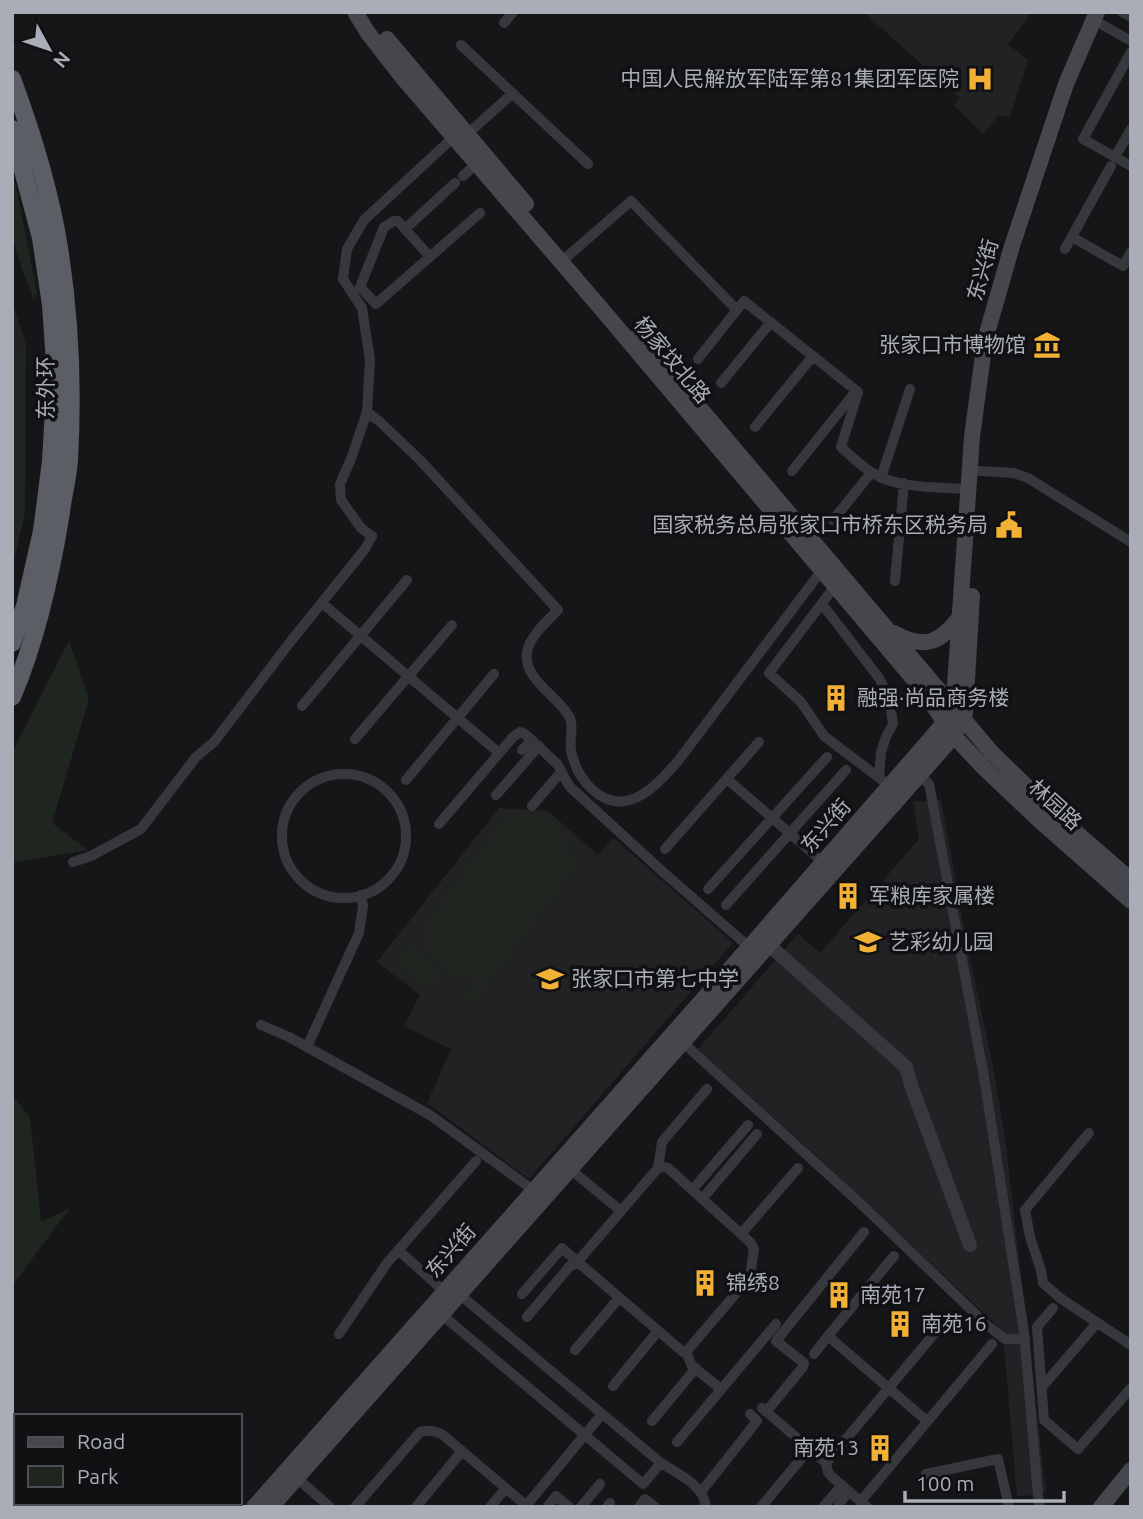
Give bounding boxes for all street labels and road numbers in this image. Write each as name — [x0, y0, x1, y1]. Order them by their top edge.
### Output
street label: 东兴街 — [962, 236, 1002, 303]
street label: 杨家坟北路 — [630, 311, 716, 407]
street label: 东外环 — [33, 357, 57, 420]
street label: 林园路 — [1024, 774, 1087, 834]
street label: 东兴街 — [796, 794, 855, 857]
street label: 东兴街 — [421, 1219, 480, 1282]

